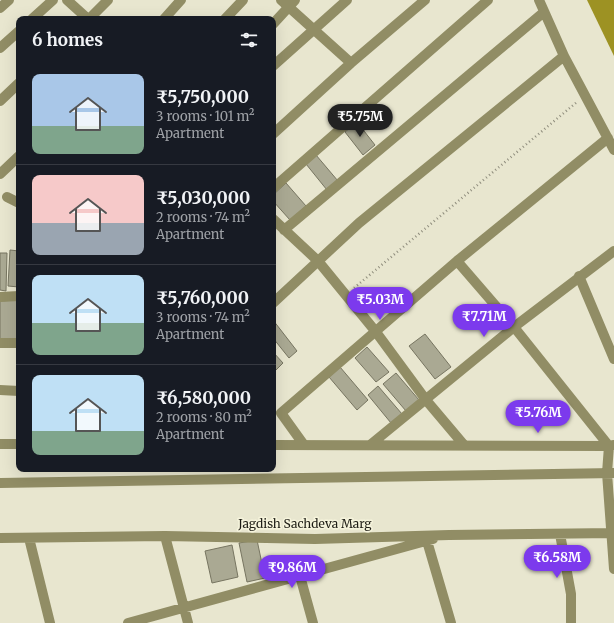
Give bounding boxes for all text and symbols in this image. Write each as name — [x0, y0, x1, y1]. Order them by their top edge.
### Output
text: 6 homes — [32, 29, 103, 51]
icon: filters — [238, 29, 260, 51]
text: ₹5,750,000 — [156, 86, 249, 108]
icon: home — [64, 90, 112, 138]
pin: ₹5.75M — [327, 104, 393, 138]
text: 3 rooms · 101 m² — [156, 108, 254, 125]
text: ₹5.75M — [337, 108, 383, 125]
text: Apartment — [156, 125, 224, 142]
text: ₹5,030,000 — [156, 187, 250, 209]
icon: home — [64, 191, 112, 239]
text: 2 rooms · 74 m² — [156, 209, 250, 226]
text: Apartment — [156, 226, 224, 243]
text: ₹5,760,000 — [156, 287, 249, 309]
pin: ₹5.03M — [347, 287, 413, 321]
icon: home — [64, 291, 112, 339]
text: ₹5.03M — [356, 291, 404, 308]
pin: ₹7.71M — [451, 304, 517, 338]
text: ₹7.71M — [462, 308, 506, 325]
text: 3 rooms · 74 m² — [156, 309, 250, 326]
text: Apartment — [156, 326, 224, 343]
text: ₹6,580,000 — [156, 387, 251, 409]
icon: home — [64, 391, 112, 439]
pin: ₹5.76M — [505, 400, 571, 434]
text: ₹5.76M — [515, 404, 561, 421]
text: 2 rooms · 80 m² — [156, 409, 252, 426]
text: Apartment — [156, 426, 224, 443]
street label: Jagdish Sachdeva Marg — [237, 516, 372, 531]
pin: ₹6.58M — [524, 545, 590, 579]
text: ₹6.58M — [533, 549, 581, 566]
pin: ₹9.86M — [259, 555, 325, 589]
text: ₹9.86M — [268, 559, 316, 576]

